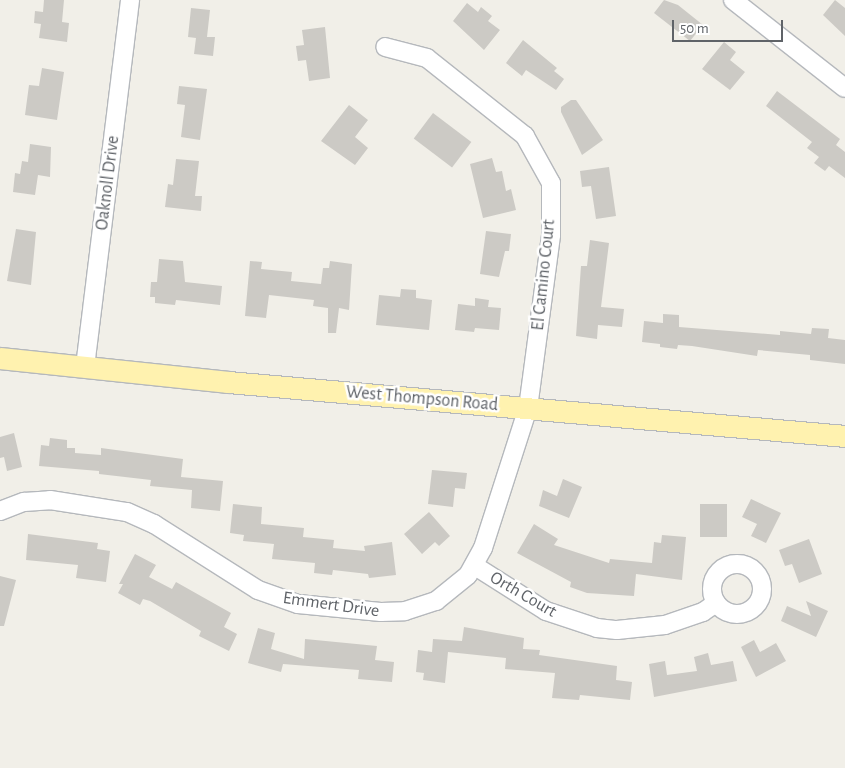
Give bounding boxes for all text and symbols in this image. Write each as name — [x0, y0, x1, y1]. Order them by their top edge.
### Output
scale bar — [675, 10, 786, 42]
text: 50 m — [680, 21, 709, 36]
street label: Oaknoll Drive — [91, 134, 125, 232]
street label: El Camino Court — [527, 218, 561, 332]
street label: West Thompson Road — [345, 382, 499, 416]
street label: Orth Court — [486, 567, 560, 623]
street label: Emmert Drive — [281, 588, 381, 622]

